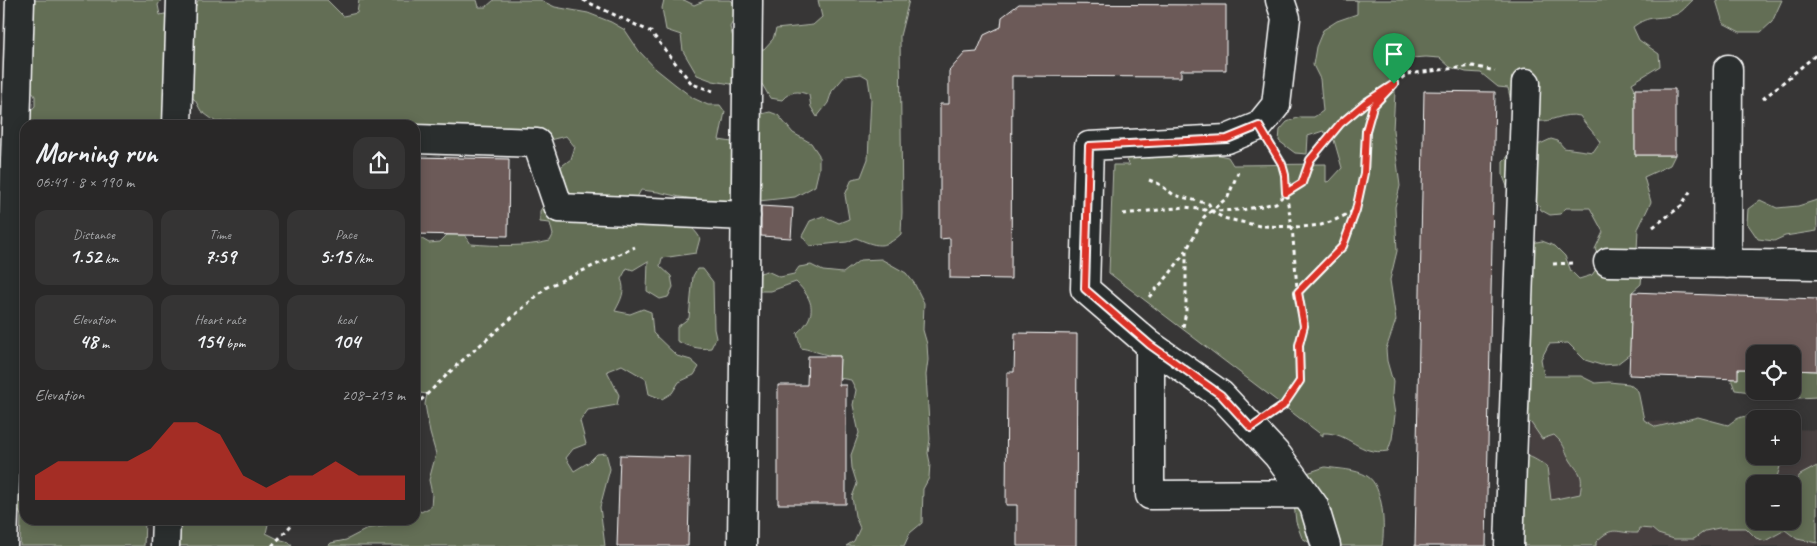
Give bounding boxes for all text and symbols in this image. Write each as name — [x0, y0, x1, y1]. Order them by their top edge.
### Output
pin — [1373, 33, 1415, 84]
icon: arrive — [1380, 40, 1408, 68]
text: Morning run — [35, 135, 157, 170]
button: share — [353, 137, 405, 189]
text: 06:41 · 8 × 190 m — [35, 172, 134, 192]
text: Distance — [73, 226, 115, 243]
text: Time — [209, 226, 231, 243]
text: Pace — [335, 226, 357, 243]
text: 1.52 — [69, 243, 102, 269]
text: 7:59 — [204, 243, 236, 269]
text: 5:15 — [319, 243, 351, 269]
text: km — [102, 250, 119, 267]
text: /km — [351, 250, 373, 267]
text: Elevation — [72, 311, 116, 328]
text: Heart rate — [194, 311, 246, 328]
text: kcal — [337, 311, 355, 328]
text: 48 — [79, 328, 98, 354]
text: 154 — [195, 328, 223, 354]
text: 104 — [332, 328, 360, 354]
text: m — [98, 335, 109, 352]
text: bpm — [223, 335, 245, 352]
map controls — [1746, 345, 1801, 530]
button: locate — [1746, 345, 1801, 400]
text: Elevation — [35, 385, 84, 405]
text: 208–213 m — [342, 385, 405, 405]
button: + — [1746, 410, 1801, 465]
button: − — [1746, 475, 1801, 530]

